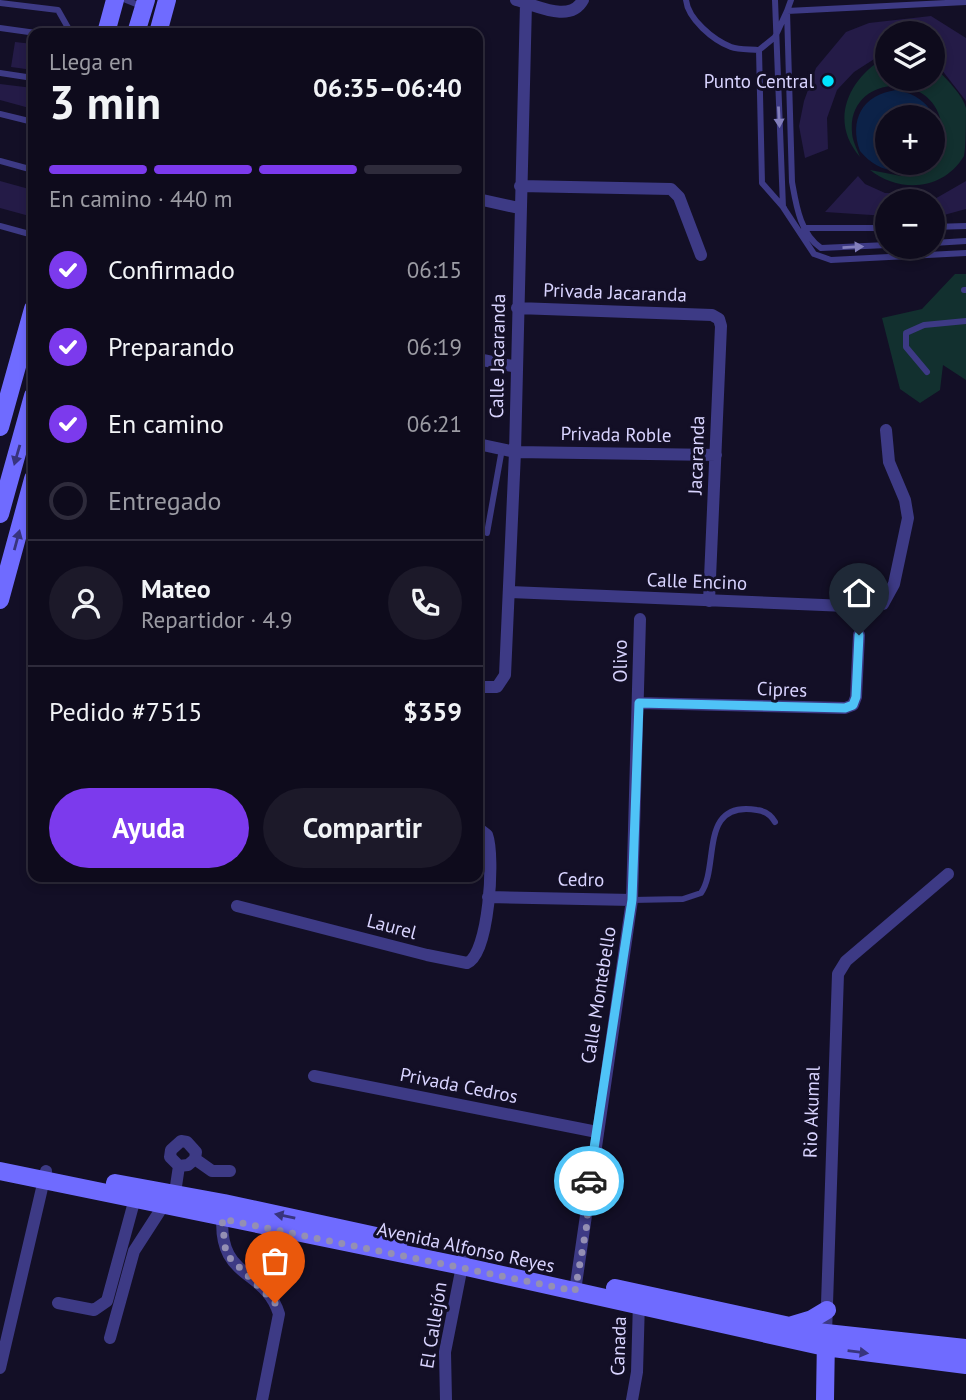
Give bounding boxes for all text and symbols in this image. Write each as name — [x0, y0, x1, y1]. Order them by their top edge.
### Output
map controls — [875, 21, 945, 259]
button: layers — [875, 21, 945, 91]
text: Llega en — [49, 47, 133, 76]
place label: Punto Central — [704, 69, 814, 93]
text: 06:35–06:40 — [313, 71, 462, 104]
text: 3 min — [49, 72, 161, 132]
marker: Punto Central — [820, 73, 836, 89]
button: + — [875, 105, 945, 175]
one-way arrow — [773, 106, 784, 128]
text: En camino · 440 m — [49, 184, 232, 213]
button: − — [875, 189, 945, 259]
one-way arrow — [842, 241, 864, 252]
icon: check — [49, 251, 87, 289]
text: Confirmado — [108, 253, 235, 286]
text: 06:15 — [407, 255, 462, 284]
street label: Privada Jacaranda — [543, 277, 687, 307]
street label: Calle Jacaranda — [484, 293, 510, 419]
icon: check — [49, 328, 87, 366]
text: Preparando — [108, 330, 235, 363]
text: 06:19 — [407, 332, 462, 361]
icon: check — [49, 405, 87, 443]
text: En camino — [108, 407, 224, 440]
text: 06:21 — [407, 409, 462, 438]
street label: Jacaranda — [683, 415, 709, 496]
street label: Privada Roble — [560, 421, 672, 447]
one-way arrow — [11, 445, 21, 466]
text: Entregado — [108, 484, 222, 517]
one-way arrow — [12, 529, 22, 550]
pin — [829, 563, 889, 635]
button: person — [49, 566, 123, 640]
button: phone — [388, 566, 462, 640]
street label: Calle Encino — [646, 567, 748, 595]
text: Mateo — [141, 572, 211, 605]
icon: home — [840, 574, 878, 612]
text: Repartidor · 4.9 — [141, 605, 293, 634]
street label: Olivo — [608, 640, 632, 682]
street label: Cipres — [756, 676, 808, 702]
text: Pedido #7515 — [49, 695, 202, 728]
text: $359 — [403, 695, 462, 728]
button: Ayuda — [49, 788, 249, 868]
button: Compartir — [263, 788, 462, 868]
street label: Cedro — [557, 867, 605, 891]
street label: Laurel — [364, 908, 420, 944]
street label: Calle Montebello — [575, 925, 621, 1065]
street label: Privada Cedros — [398, 1062, 520, 1108]
street label: Rio Akumal — [797, 1065, 825, 1158]
courier — [554, 1146, 624, 1216]
icon: car — [570, 1162, 608, 1200]
one-way arrow — [274, 1211, 296, 1222]
street label: Avenida Alfonso Reyes — [375, 1216, 557, 1278]
pin — [245, 1231, 305, 1303]
icon: bag — [256, 1242, 294, 1280]
street label: El Callejón — [414, 1280, 452, 1370]
street label: Canada — [605, 1316, 631, 1376]
one-way arrow — [847, 1347, 869, 1358]

